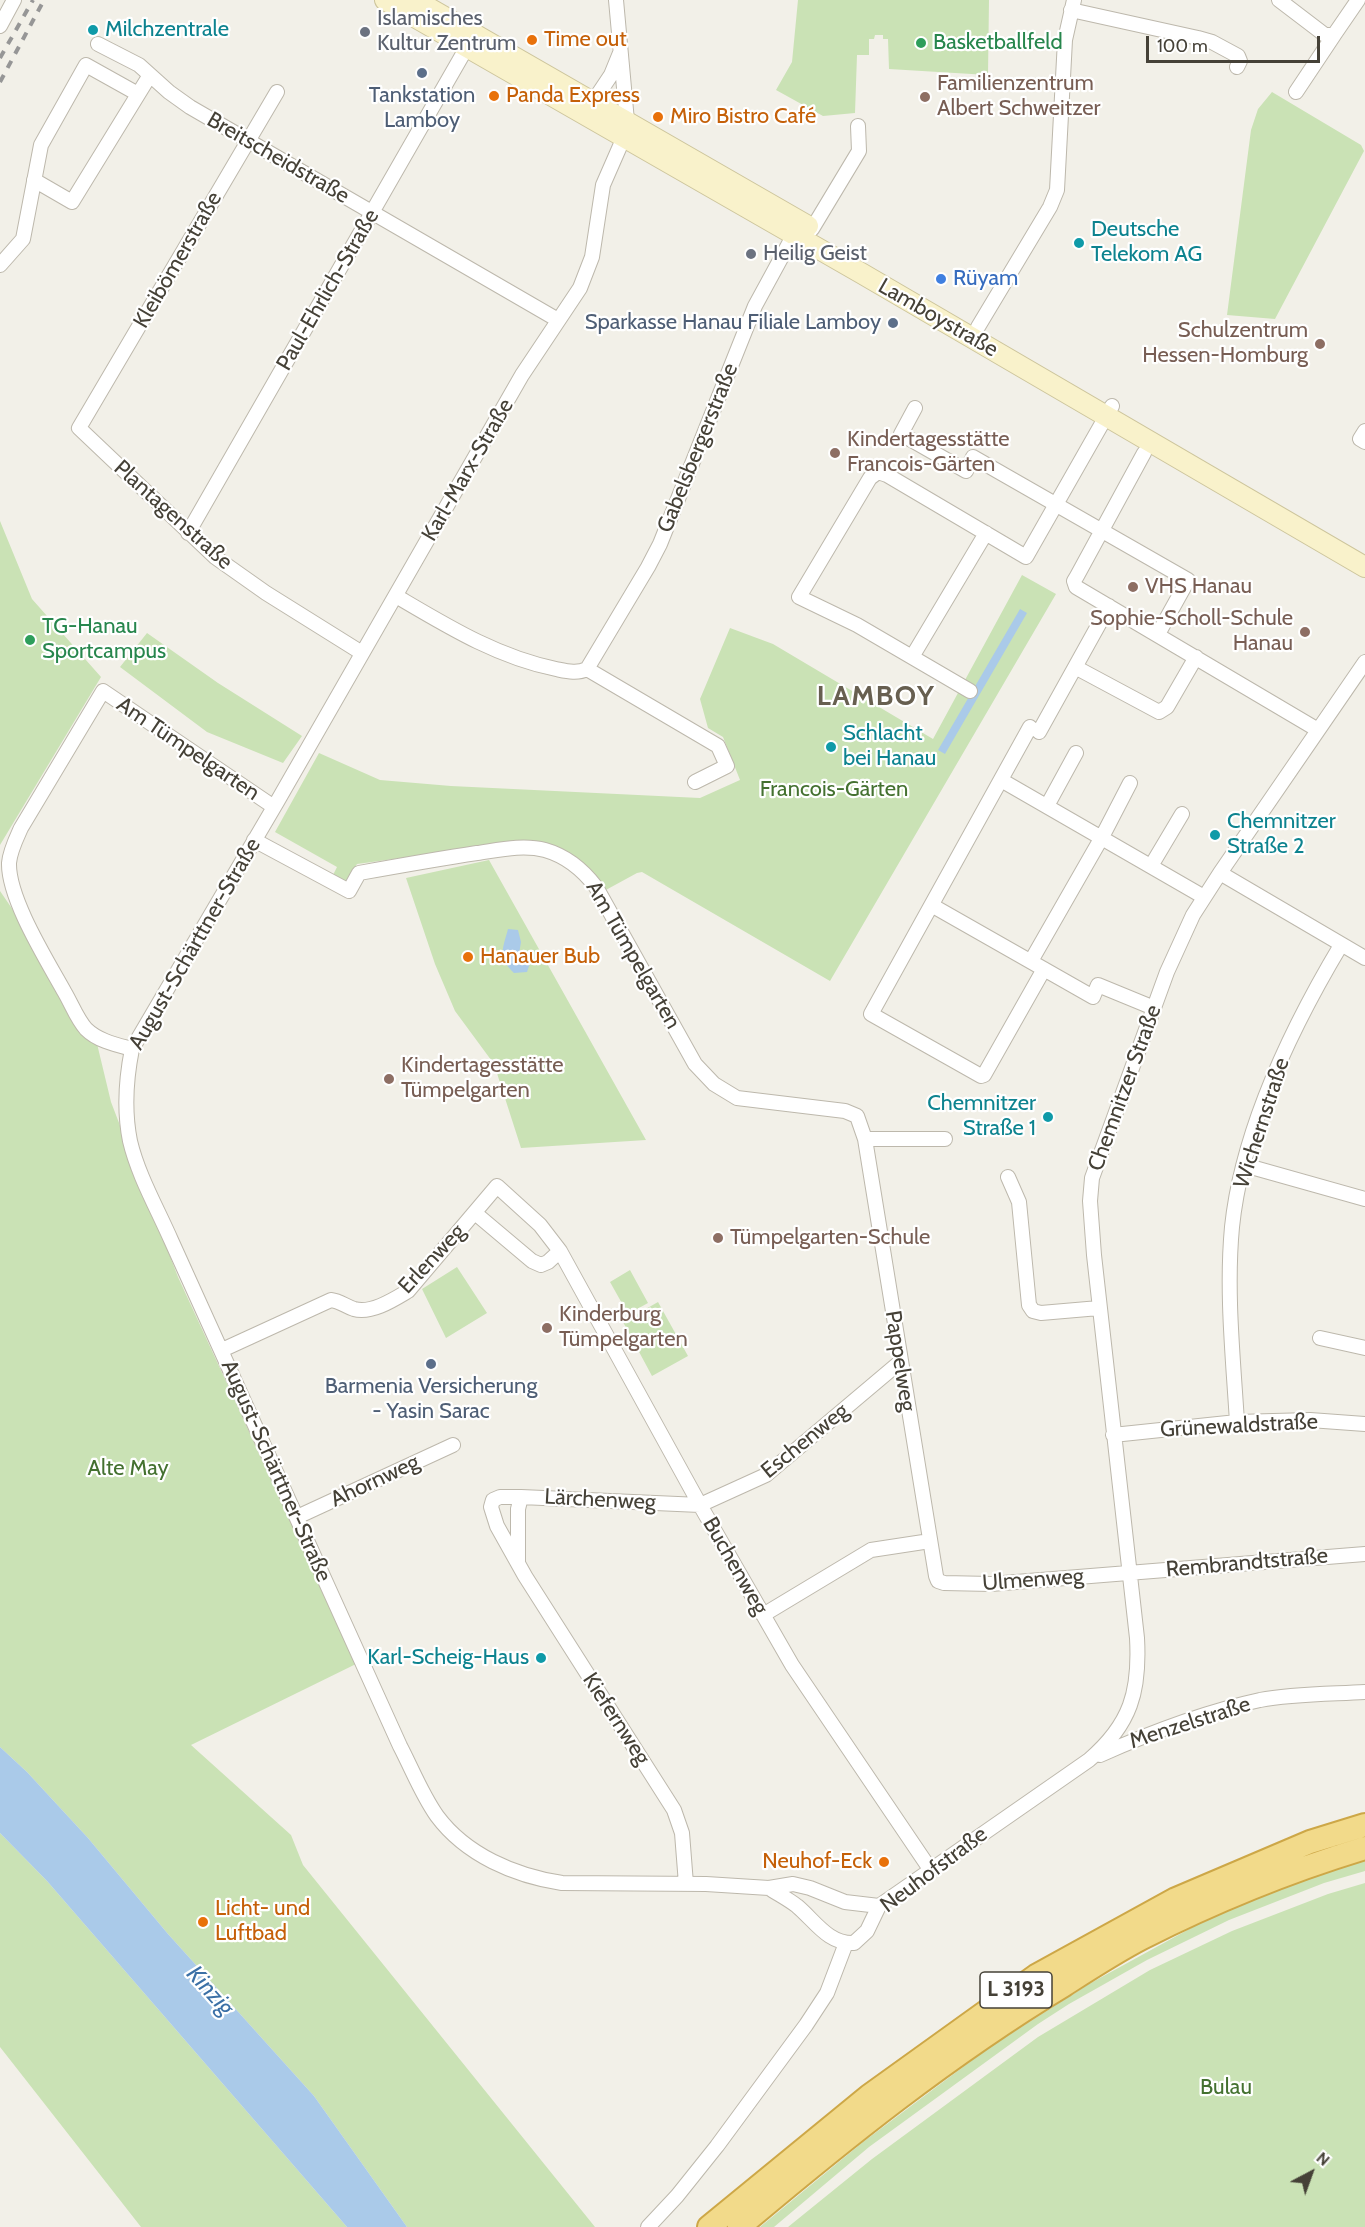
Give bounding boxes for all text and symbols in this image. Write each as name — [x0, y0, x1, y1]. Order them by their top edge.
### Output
place label: Islamisches Kultur Zentrum — [377, 6, 516, 57]
place label: Milchzentrale — [105, 17, 229, 43]
marker: Milchzentrale — [86, 23, 100, 37]
scale bar — [1149, 24, 1323, 62]
marker: Islamisches Kultur Zentrum — [358, 25, 372, 39]
place label: Time out — [544, 27, 627, 53]
place label: Basketballfeld — [933, 30, 1063, 56]
marker: Time out — [525, 33, 539, 47]
text: 100 m — [1157, 35, 1208, 57]
marker: Basketballfeld — [914, 36, 928, 50]
marker: Tankstation Lamboy — [415, 66, 429, 80]
place label: Familienzentrum Albert Schweitzer — [937, 71, 1100, 122]
place label: Tankstation Lamboy — [369, 83, 475, 134]
place label: Panda Express — [506, 83, 640, 109]
marker: Panda Express — [487, 89, 501, 103]
marker: Familienzentrum Albert Schweitzer — [918, 90, 932, 104]
place label: Miro Bistro Café — [670, 104, 816, 130]
street label: Breitscheidstraße — [202, 107, 354, 209]
marker: Miro Bistro Café — [651, 110, 665, 124]
street label: Kleibömerstraße — [128, 187, 228, 333]
street label: Paul-Ehrlich-Straße — [271, 205, 385, 375]
place label: Deutsche Telekom AG — [1091, 217, 1202, 268]
marker: Deutsche Telekom AG — [1072, 236, 1086, 250]
place label: Heilig Geist — [763, 241, 867, 267]
marker: Heilig Geist — [744, 247, 758, 261]
place label: Rüyam — [953, 266, 1018, 292]
marker: Rüyam — [934, 272, 948, 286]
street label: Lamboystraße — [874, 273, 1002, 363]
place label: Sparkasse Hanau Filiale Lamboy — [585, 310, 881, 336]
marker: Sparkasse Hanau Filiale Lamboy — [886, 316, 900, 330]
place label: Schulzentrum Hessen-Homburg — [1142, 318, 1308, 370]
marker: Schulzentrum Hessen-Homburg — [1313, 337, 1327, 351]
street label: Gabelsbergerstraße — [652, 359, 744, 537]
street label: Karl-Marx-Straße — [417, 394, 519, 546]
place label: Kindertagesstätte Francois-Gärten — [847, 427, 1010, 478]
marker: Kindertagesstätte Francois-Gärten — [828, 446, 842, 460]
street label: Plantagenstraße — [108, 455, 238, 575]
place label: VHS Hanau — [1145, 574, 1252, 600]
marker: VHS Hanau — [1126, 580, 1140, 594]
place label: Sophie-Scholl-Schule Hanau — [1090, 606, 1293, 658]
place label: TG-Hanau Sportcampus — [42, 614, 166, 666]
marker: Sophie-Scholl-Schule Hanau — [1298, 625, 1312, 639]
marker: TG-Hanau Sportcampus — [23, 633, 37, 647]
district label: LAMBOY — [817, 680, 935, 714]
street label: Am Tümpelgarten — [112, 692, 264, 806]
place label: Schlacht bei Hanau — [843, 721, 936, 772]
marker: Schlacht bei Hanau — [824, 740, 838, 754]
park label: Francois-Gärten — [760, 777, 908, 803]
place label: Chemnitzer Straße 2 — [1227, 809, 1336, 860]
marker: Chemnitzer Straße 2 — [1208, 828, 1222, 842]
street label: August-Schärttner-Straße — [124, 833, 266, 1055]
street label: Am Tümpelgarten — [580, 876, 686, 1034]
place label: Hanauer Bub — [480, 944, 600, 970]
marker: Hanauer Bub — [461, 950, 475, 964]
street label: Chemnitzer Straße — [1083, 1001, 1167, 1175]
place label: Kindertagesstätte Tümpelgarten — [401, 1053, 564, 1104]
street label: Wichernstraße — [1229, 1054, 1295, 1192]
marker: Kindertagesstätte Tümpelgarten — [382, 1072, 396, 1086]
place label: Chemnitzer Straße 1 — [927, 1091, 1036, 1142]
marker: Chemnitzer Straße 1 — [1041, 1110, 1055, 1124]
street label: Erlenweg — [393, 1219, 471, 1299]
place label: Tümpelgarten-Schule — [730, 1225, 930, 1251]
marker: Tümpelgarten-Schule — [711, 1231, 725, 1245]
place label: Kinderburg Tümpelgarten — [559, 1302, 688, 1354]
street label: Pappelweg — [879, 1309, 921, 1413]
marker: Kinderburg Tümpelgarten — [540, 1321, 554, 1335]
street label: August-Schärttner-Straße — [215, 1356, 337, 1586]
marker: Barmenia Versicherung - Yasin Sarac — [424, 1357, 438, 1371]
place label: Barmenia Versicherung - Yasin Sarac — [325, 1374, 537, 1426]
street label: Eschenweg — [756, 1398, 854, 1484]
street label: Grünewaldstraße — [1159, 1409, 1319, 1443]
street label: Ahornweg — [327, 1449, 423, 1513]
park label: Alte May — [88, 1456, 168, 1482]
street label: Lärchenweg — [544, 1484, 656, 1516]
street label: Buchenweg — [697, 1513, 773, 1619]
street label: Rembrandtstraße — [1165, 1543, 1329, 1583]
street label: Ulmenweg — [981, 1563, 1085, 1597]
place label: Karl-Scheig-Haus — [367, 1645, 529, 1671]
marker: Karl-Scheig-Haus — [534, 1651, 548, 1665]
street label: Kiefernweg — [577, 1668, 655, 1770]
street label: Menzelstraße — [1126, 1691, 1254, 1755]
street label: Neuhofstraße — [875, 1821, 993, 1919]
place label: Neuhof-Eck — [762, 1849, 872, 1875]
marker: Neuhof-Eck — [877, 1855, 891, 1869]
place label: Licht- und Luftbad — [215, 1896, 310, 1948]
marker: Licht- und Luftbad — [196, 1915, 210, 1929]
water label: Kinzig — [180, 1960, 240, 2022]
road number: L 3193 — [980, 1972, 1052, 2008]
park label: Bulau — [1200, 2075, 1252, 2101]
north arrow — [1281, 2143, 1341, 2203]
text: N — [1313, 2148, 1334, 2170]

